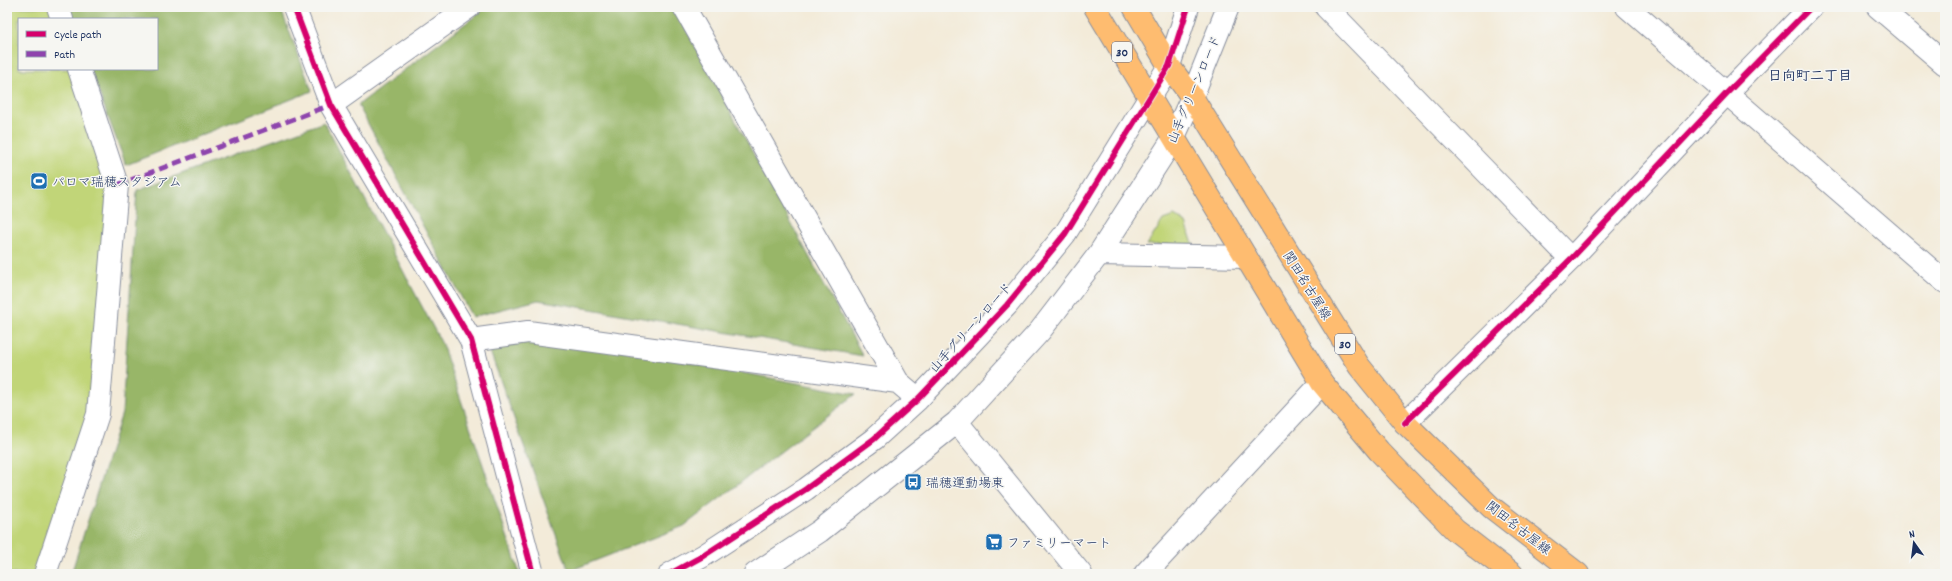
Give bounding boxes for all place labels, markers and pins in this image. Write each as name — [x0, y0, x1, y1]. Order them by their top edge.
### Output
sports icon: パロマ瑞穂スタジアム — [29, 171, 49, 191]
place label: パロマ瑞穂スタジアム — [52, 174, 182, 193]
bus stop icon: 瑞穂運動場東 — [903, 472, 923, 492]
place label: 瑞穂運動場東 — [926, 475, 1004, 494]
supermarket icon: ファミリーマート — [984, 532, 1004, 552]
place label: ファミリーマート — [1007, 535, 1111, 554]

